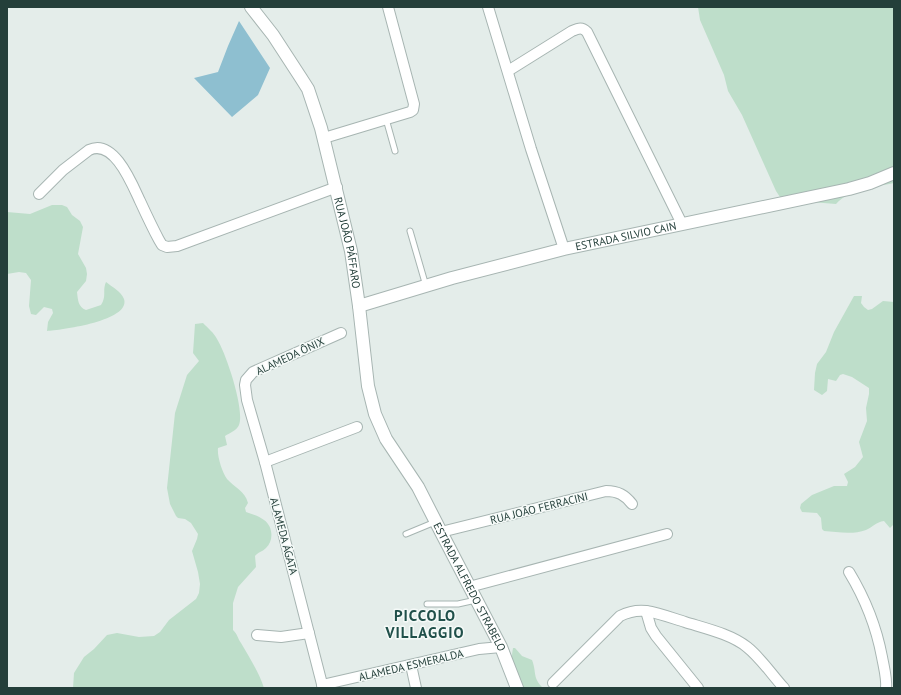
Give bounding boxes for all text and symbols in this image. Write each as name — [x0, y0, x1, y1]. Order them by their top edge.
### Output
street label: RUA JOÃO PÁFFARO — [331, 196, 363, 289]
street label: ESTRADA SILVIO CAIN — [574, 219, 678, 253]
street label: ALAMEDA ÔNIX — [254, 334, 327, 378]
street label: RUA JOÃO FERRACINI — [489, 489, 589, 527]
street label: ALAMEDA ÁGATA — [267, 496, 301, 577]
street label: ESTRADA ALFREDO STRABELO — [430, 520, 509, 653]
district label: PICCOLO VILLAGGIO — [384, 606, 465, 642]
street label: ALAMEDA ESMERALDA — [357, 646, 465, 684]

